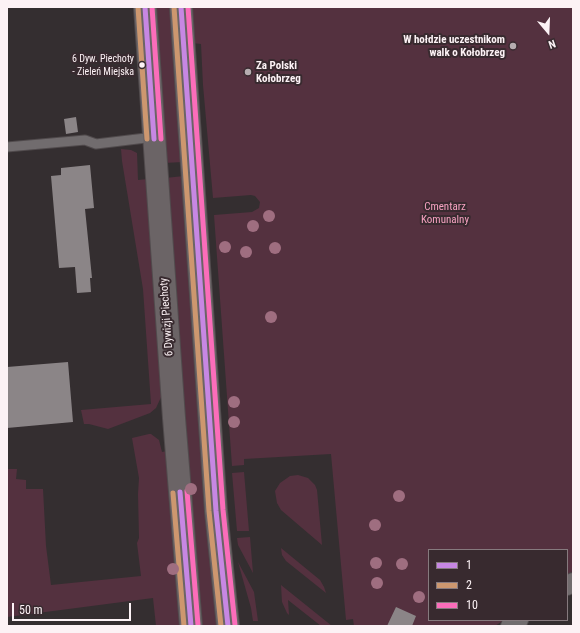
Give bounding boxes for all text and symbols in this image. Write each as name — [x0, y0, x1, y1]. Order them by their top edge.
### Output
north arrow — [528, 12, 568, 52]
place label: W hołdzie uczestnikom walk o Kołobrzeg — [403, 33, 505, 59]
text: N — [547, 37, 557, 51]
marker: W hołdzie uczestnikom walk o Kołobrzeg — [508, 41, 518, 51]
place label: 6 Dyw. Piechoty - Zieleń Miejska — [72, 53, 134, 76]
place label: Za Polski Kołobrzeg — [256, 59, 301, 85]
marker: 6 Dyw. Piechoty - Zieleń Miejska — [137, 60, 147, 70]
marker: Za Polski Kołobrzeg — [243, 67, 253, 77]
park label: Cmentarz Komunalny — [421, 200, 469, 226]
street label: 6 Dywizji Piechoty — [158, 277, 176, 357]
legend — [428, 549, 568, 621]
text: 1 — [466, 558, 472, 572]
text: 2 — [466, 578, 472, 592]
scale bar — [14, 595, 133, 621]
text: 10 — [466, 598, 478, 612]
text: 50 m — [19, 603, 43, 617]

